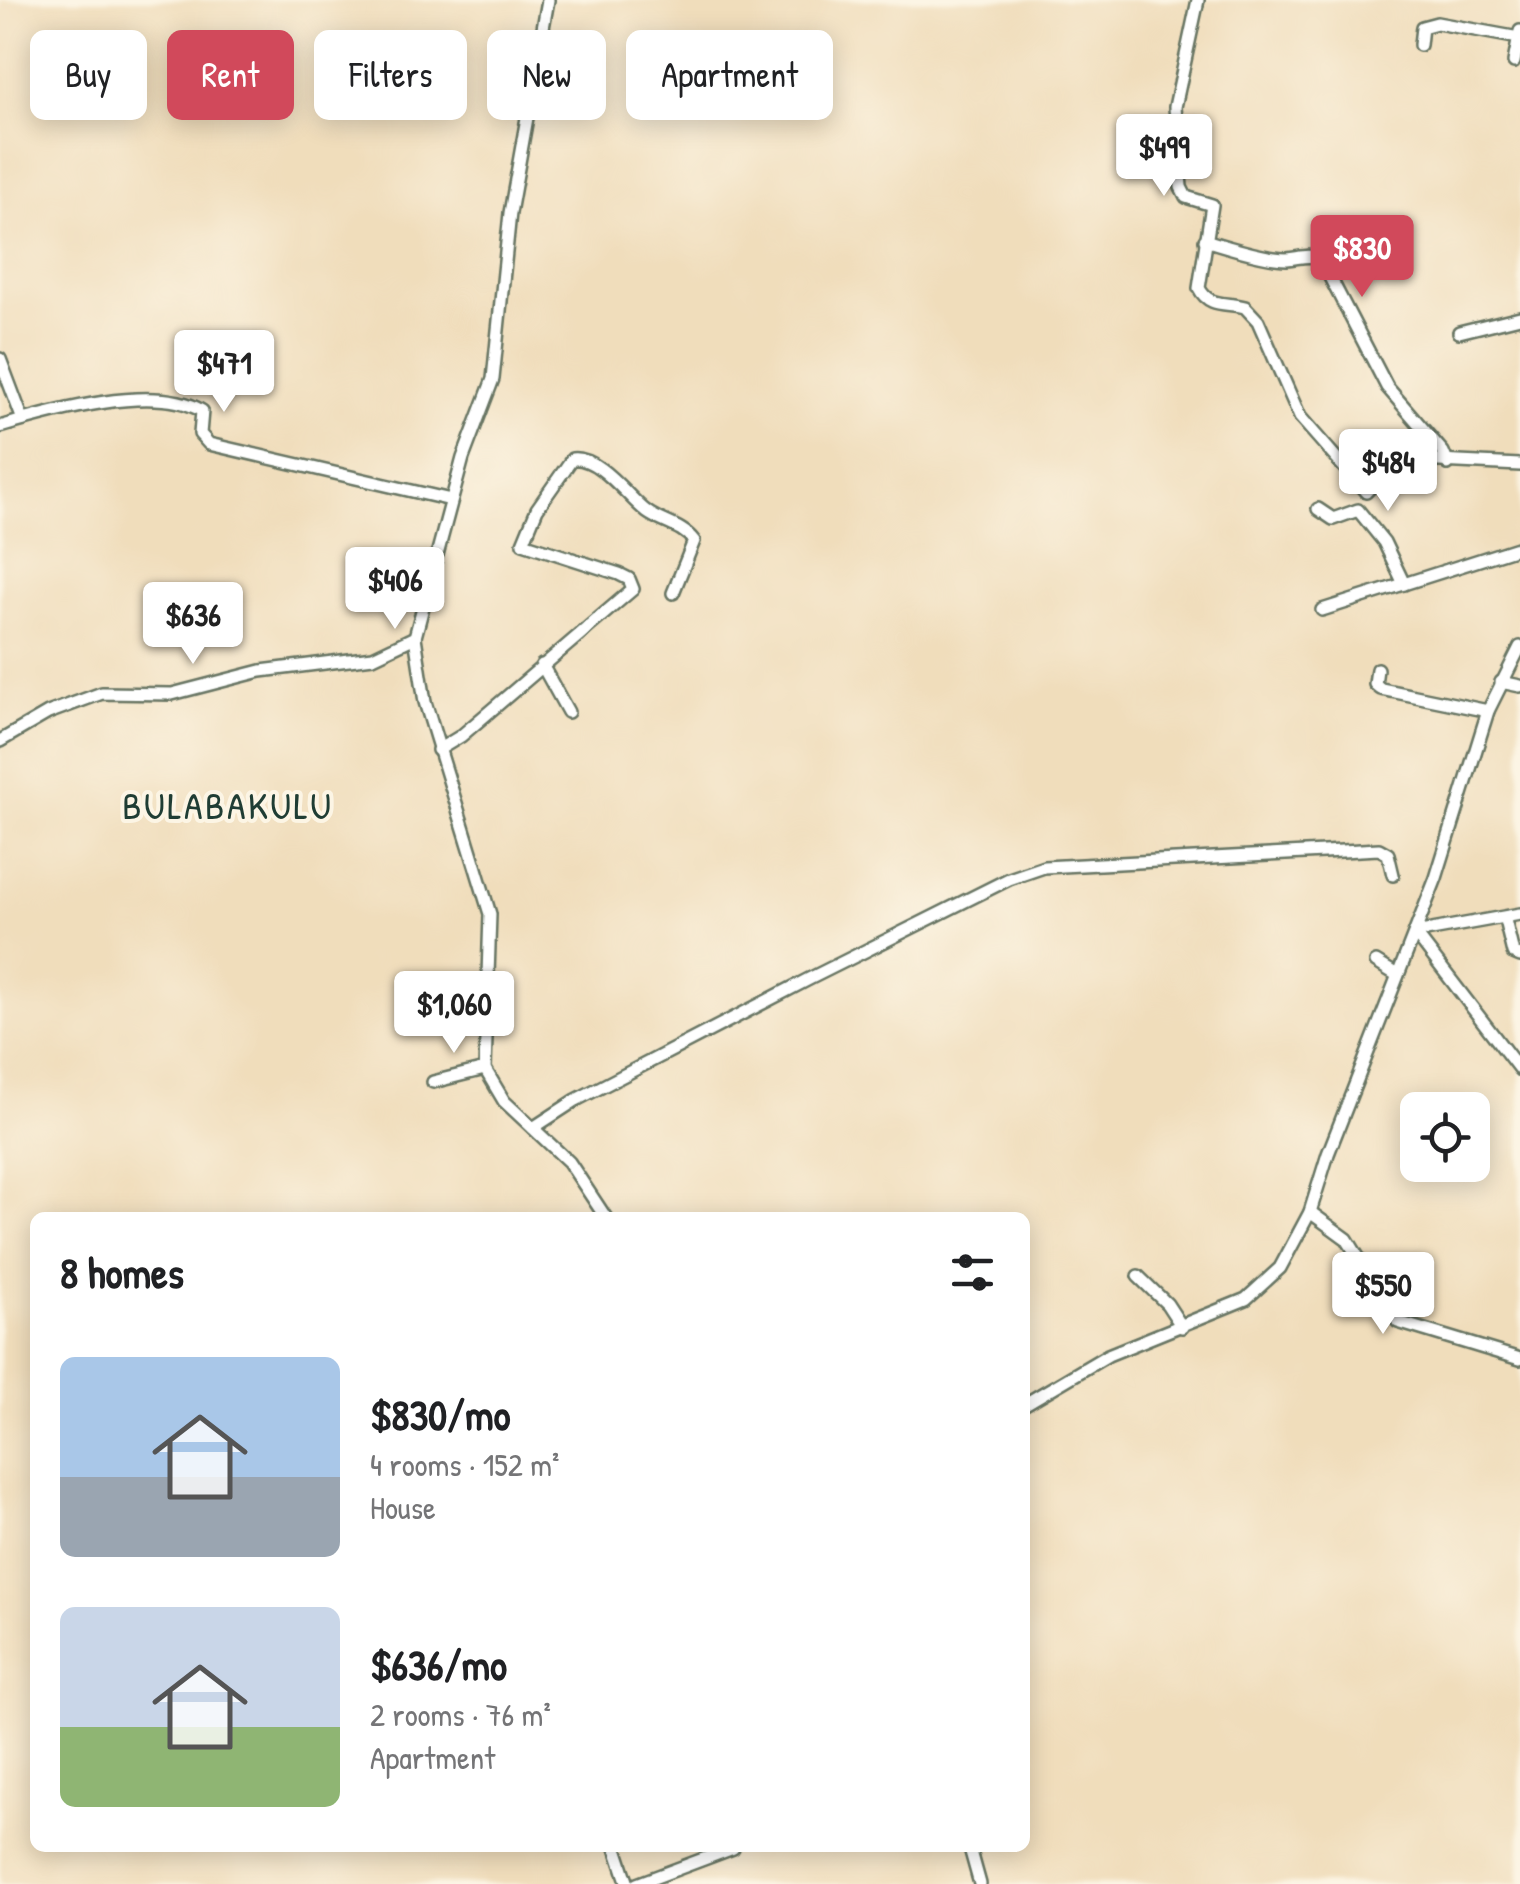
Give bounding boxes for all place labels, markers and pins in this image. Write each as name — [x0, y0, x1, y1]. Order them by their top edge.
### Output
pin: $499 — [1105, 114, 1223, 199]
pin: $830 — [1303, 215, 1421, 300]
pin: $471 — [165, 330, 283, 415]
pin: $484 — [1329, 429, 1447, 514]
pin: $406 — [336, 547, 454, 632]
pin: $636 — [134, 582, 252, 667]
pin: $1,060 — [373, 971, 535, 1056]
pin: $550 — [1324, 1252, 1442, 1337]

